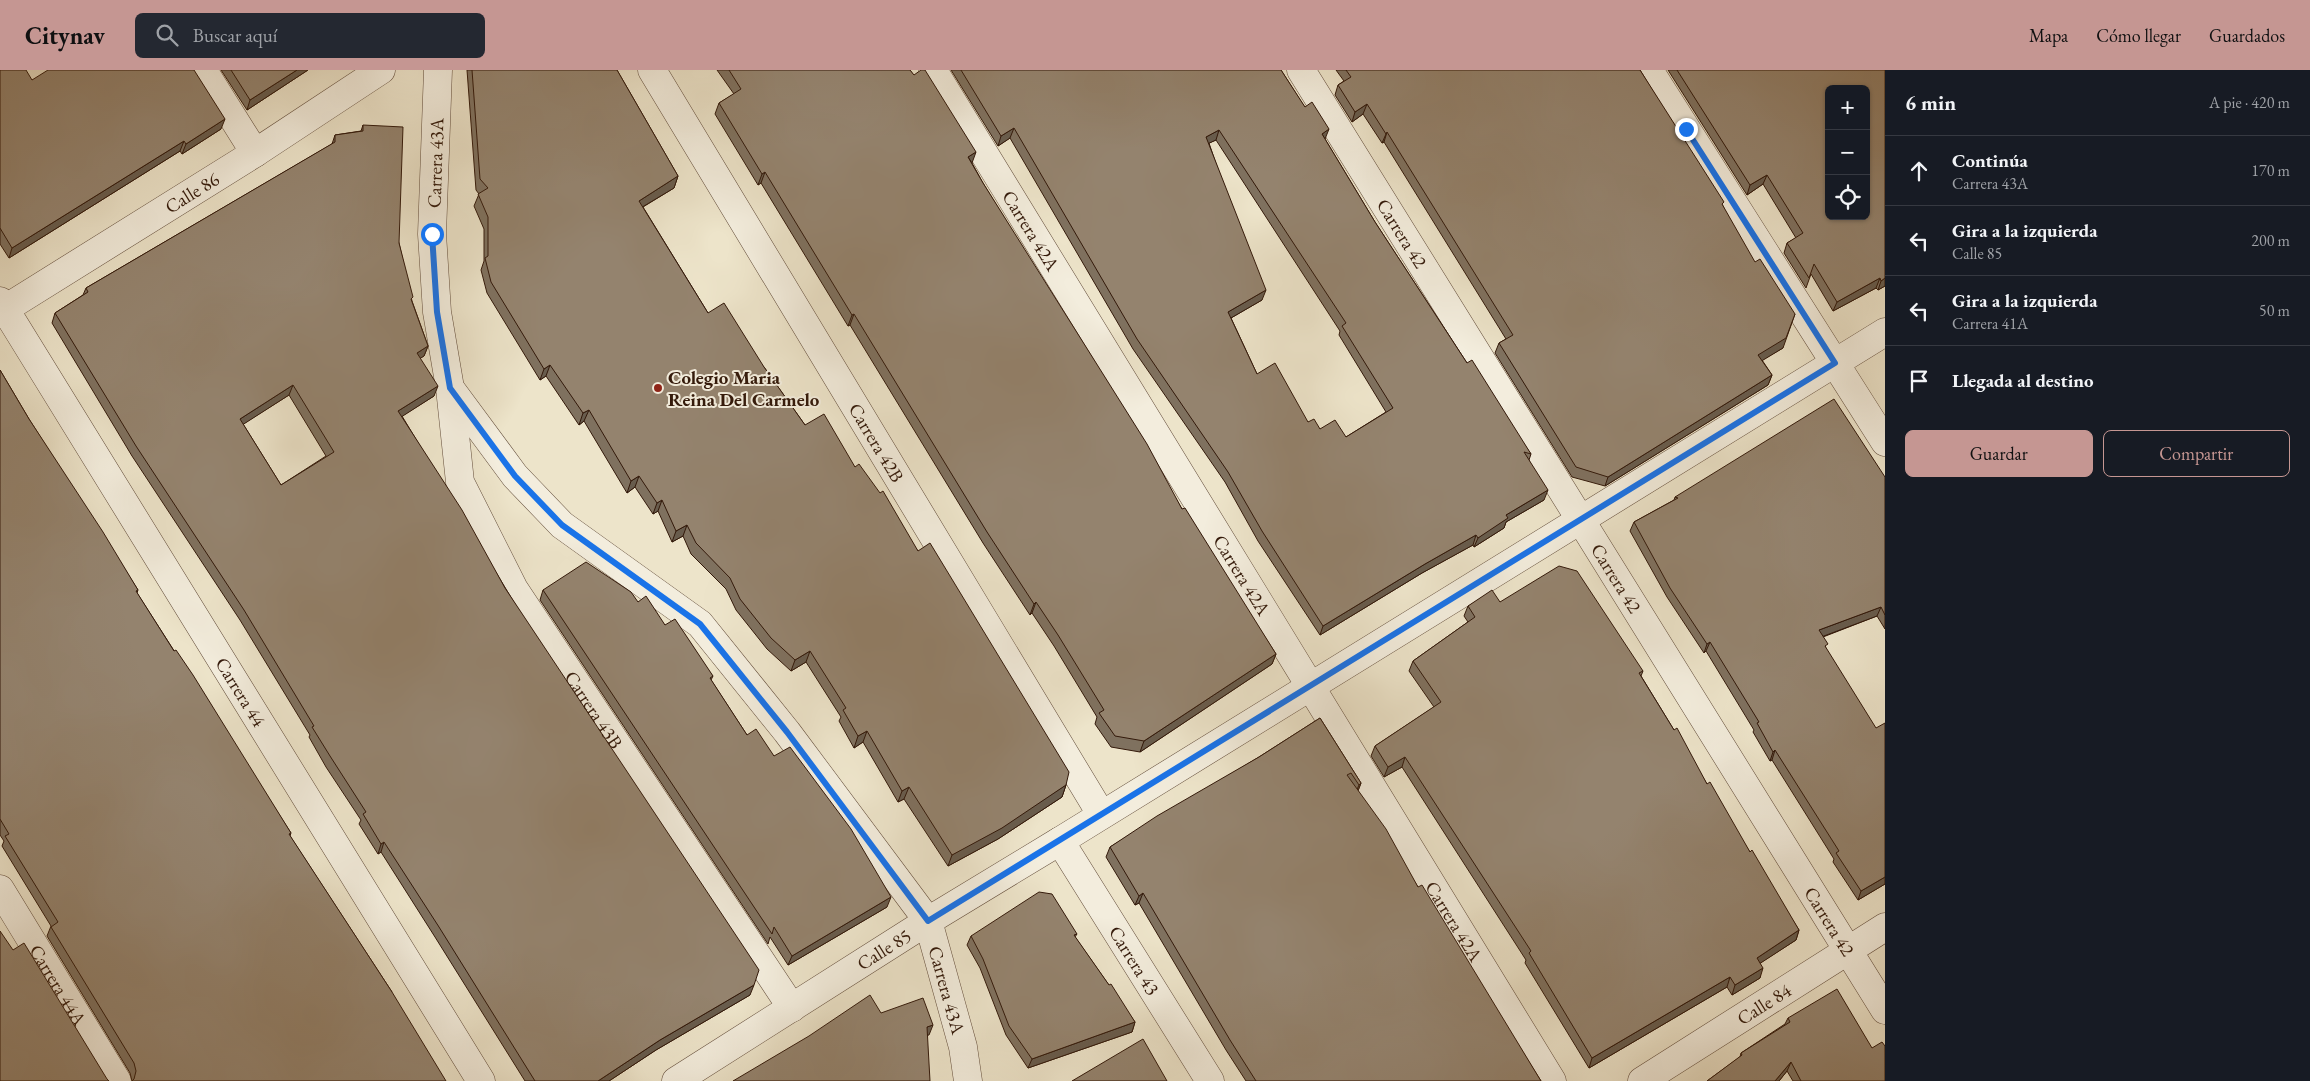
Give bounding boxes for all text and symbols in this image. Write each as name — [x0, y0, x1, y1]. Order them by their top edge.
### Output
search box — [135, 13, 485, 58]
text: Citynav — [25, 20, 105, 51]
icon: search — [153, 21, 181, 49]
text: Buscar aquí — [193, 23, 277, 48]
text: Mapa — [2029, 24, 2068, 47]
text: Cómo llegar — [2096, 24, 2181, 47]
text: Guardados — [2209, 24, 2285, 47]
map controls — [1825, 85, 1870, 220]
button: + — [1825, 85, 1870, 130]
text: 6 min — [1905, 89, 1956, 116]
text: A pie · 420 m — [2209, 92, 2290, 113]
street label: Carrera 43A — [421, 117, 450, 209]
route end — [1675, 118, 1698, 141]
button: − — [1825, 130, 1870, 175]
text: Continúa — [1952, 148, 2028, 173]
icon: ahead — [1905, 157, 1933, 185]
text: 170 m — [2251, 160, 2290, 181]
street label: Calle 86 — [160, 166, 224, 219]
text: Carrera 43A — [1952, 173, 2028, 194]
button: locate — [1825, 175, 1870, 220]
street label: Carrera 42A — [996, 186, 1065, 276]
street label: Carrera 42 — [1371, 194, 1433, 273]
text: Gira a la izquierda — [1952, 218, 2098, 243]
route start — [421, 223, 444, 246]
icon: left — [1905, 227, 1933, 255]
text: 200 m — [2251, 230, 2290, 251]
text: Calle 85 — [1952, 243, 2002, 264]
text: Gira a la izquierda — [1952, 288, 2098, 313]
icon: left — [1905, 297, 1933, 325]
text: 50 m — [2259, 300, 2290, 321]
text: Carrera 41A — [1952, 313, 2028, 334]
place label: Colegio Maria Reina Del Carmelo — [668, 365, 820, 412]
icon: arrive — [1905, 367, 1933, 395]
text: Llegada al destino — [1952, 368, 2094, 393]
marker: Colegio Maria Reina Del Carmelo — [652, 382, 664, 394]
street label: Carrera 42B — [843, 398, 910, 487]
button: Guardar — [1905, 430, 2093, 477]
button: Compartir — [2103, 430, 2290, 477]
street label: Carrera 42A — [1207, 530, 1276, 621]
street label: Carrera 42 — [1585, 539, 1647, 618]
street label: Carrera 44 — [210, 653, 272, 732]
street label: Carrera 43B — [559, 666, 628, 754]
street label: Carrera 42A — [1419, 876, 1488, 967]
street label: Carrera 42 — [1798, 882, 1860, 961]
street label: Carrera 43 — [1103, 921, 1165, 1000]
street label: Calle 85 — [852, 923, 916, 976]
street label: Carrera 44A — [24, 940, 92, 1031]
street label: Carrera 43A — [923, 943, 971, 1038]
street label: Calle 84 — [1732, 977, 1797, 1031]

